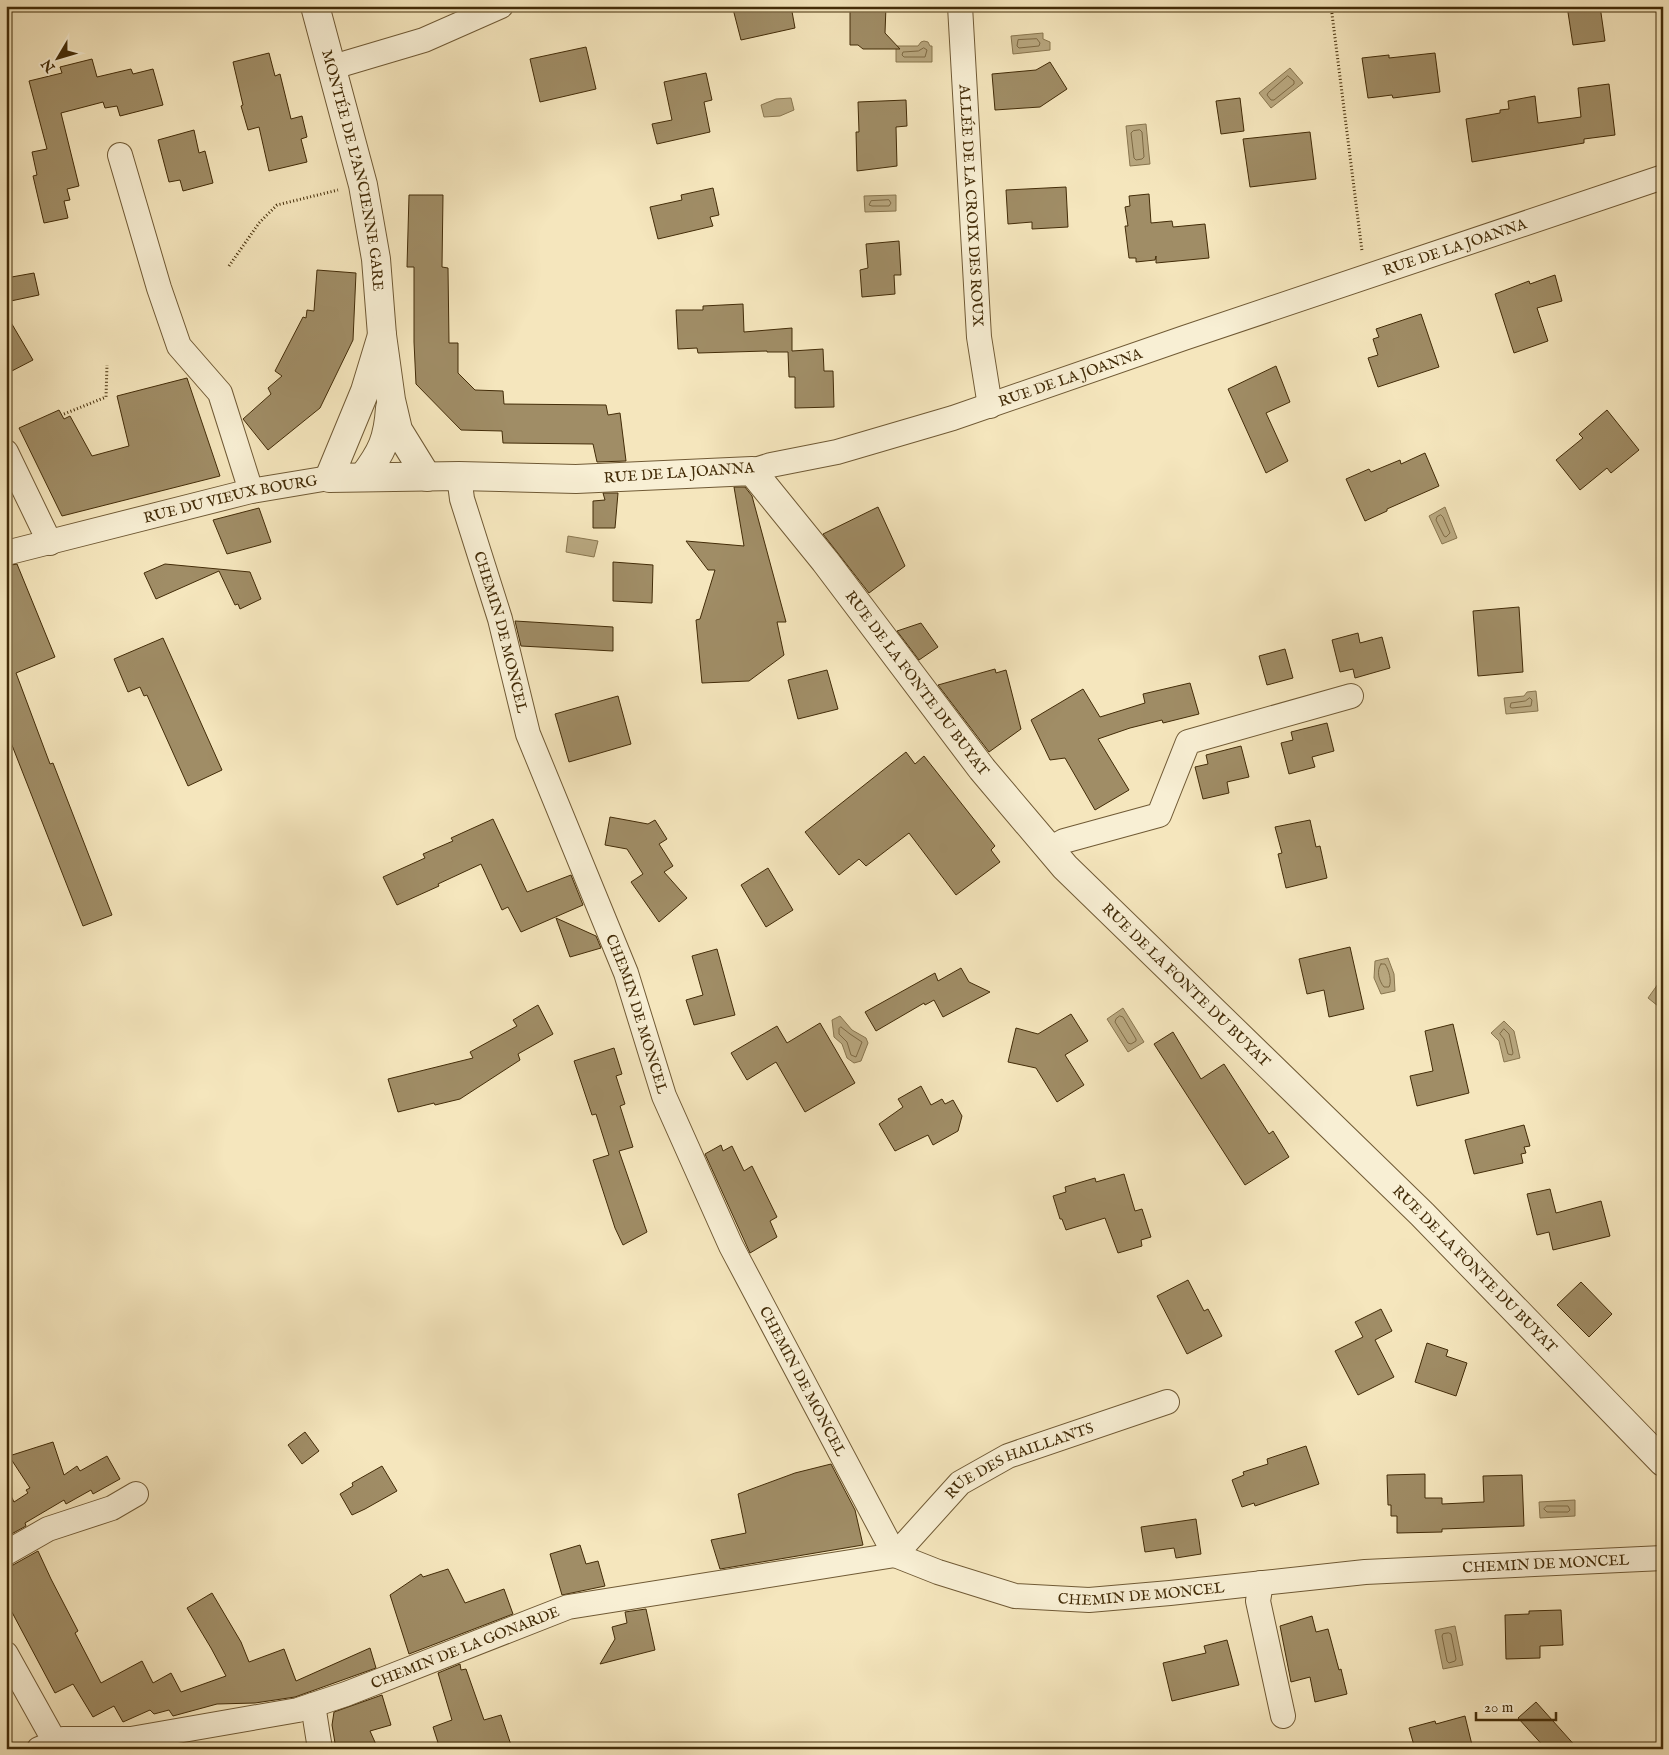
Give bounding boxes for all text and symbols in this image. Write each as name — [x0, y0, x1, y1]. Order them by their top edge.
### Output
north arrow — [32, 32, 82, 82]
street label: MONTÉE DE L'ANCIENNE GARE — [318, 48, 388, 292]
text: N — [38, 55, 60, 76]
street label: ALLÉE DE LA CROIX DES ROUX — [955, 83, 988, 327]
street label: RUE DE LA JOANNA — [1380, 214, 1530, 280]
street label: RUE DE LA JOANNA — [996, 344, 1145, 411]
street label: RUE DE LA JOANNA — [603, 458, 756, 488]
street label: RUE DU VIEUX BOURG — [142, 471, 319, 527]
street label: CHEMIN DE MONCEL — [470, 549, 532, 715]
street label: RUE DE LA FONTE DU BUYAT — [841, 587, 993, 780]
street label: RUE DE LA FONTE DU BUYAT — [1098, 899, 1274, 1071]
street label: CHEMIN DE MONCEL — [602, 931, 672, 1096]
street label: RUE DE LA FONTE DU BUYAT — [1389, 1181, 1561, 1357]
street label: CHEMIN DE MONCEL — [755, 1303, 851, 1460]
street label: RUE DES HAILLANTS — [941, 1418, 1096, 1503]
street label: CHEMIN DE MONCEL — [1462, 1550, 1630, 1577]
street label: CHEMIN DE MONCEL — [1057, 1578, 1226, 1610]
street label: CHEMIN DE LA GONARDE — [368, 1602, 562, 1693]
scale bar — [1476, 1690, 1556, 1722]
text: 20 m — [1484, 1698, 1514, 1717]

